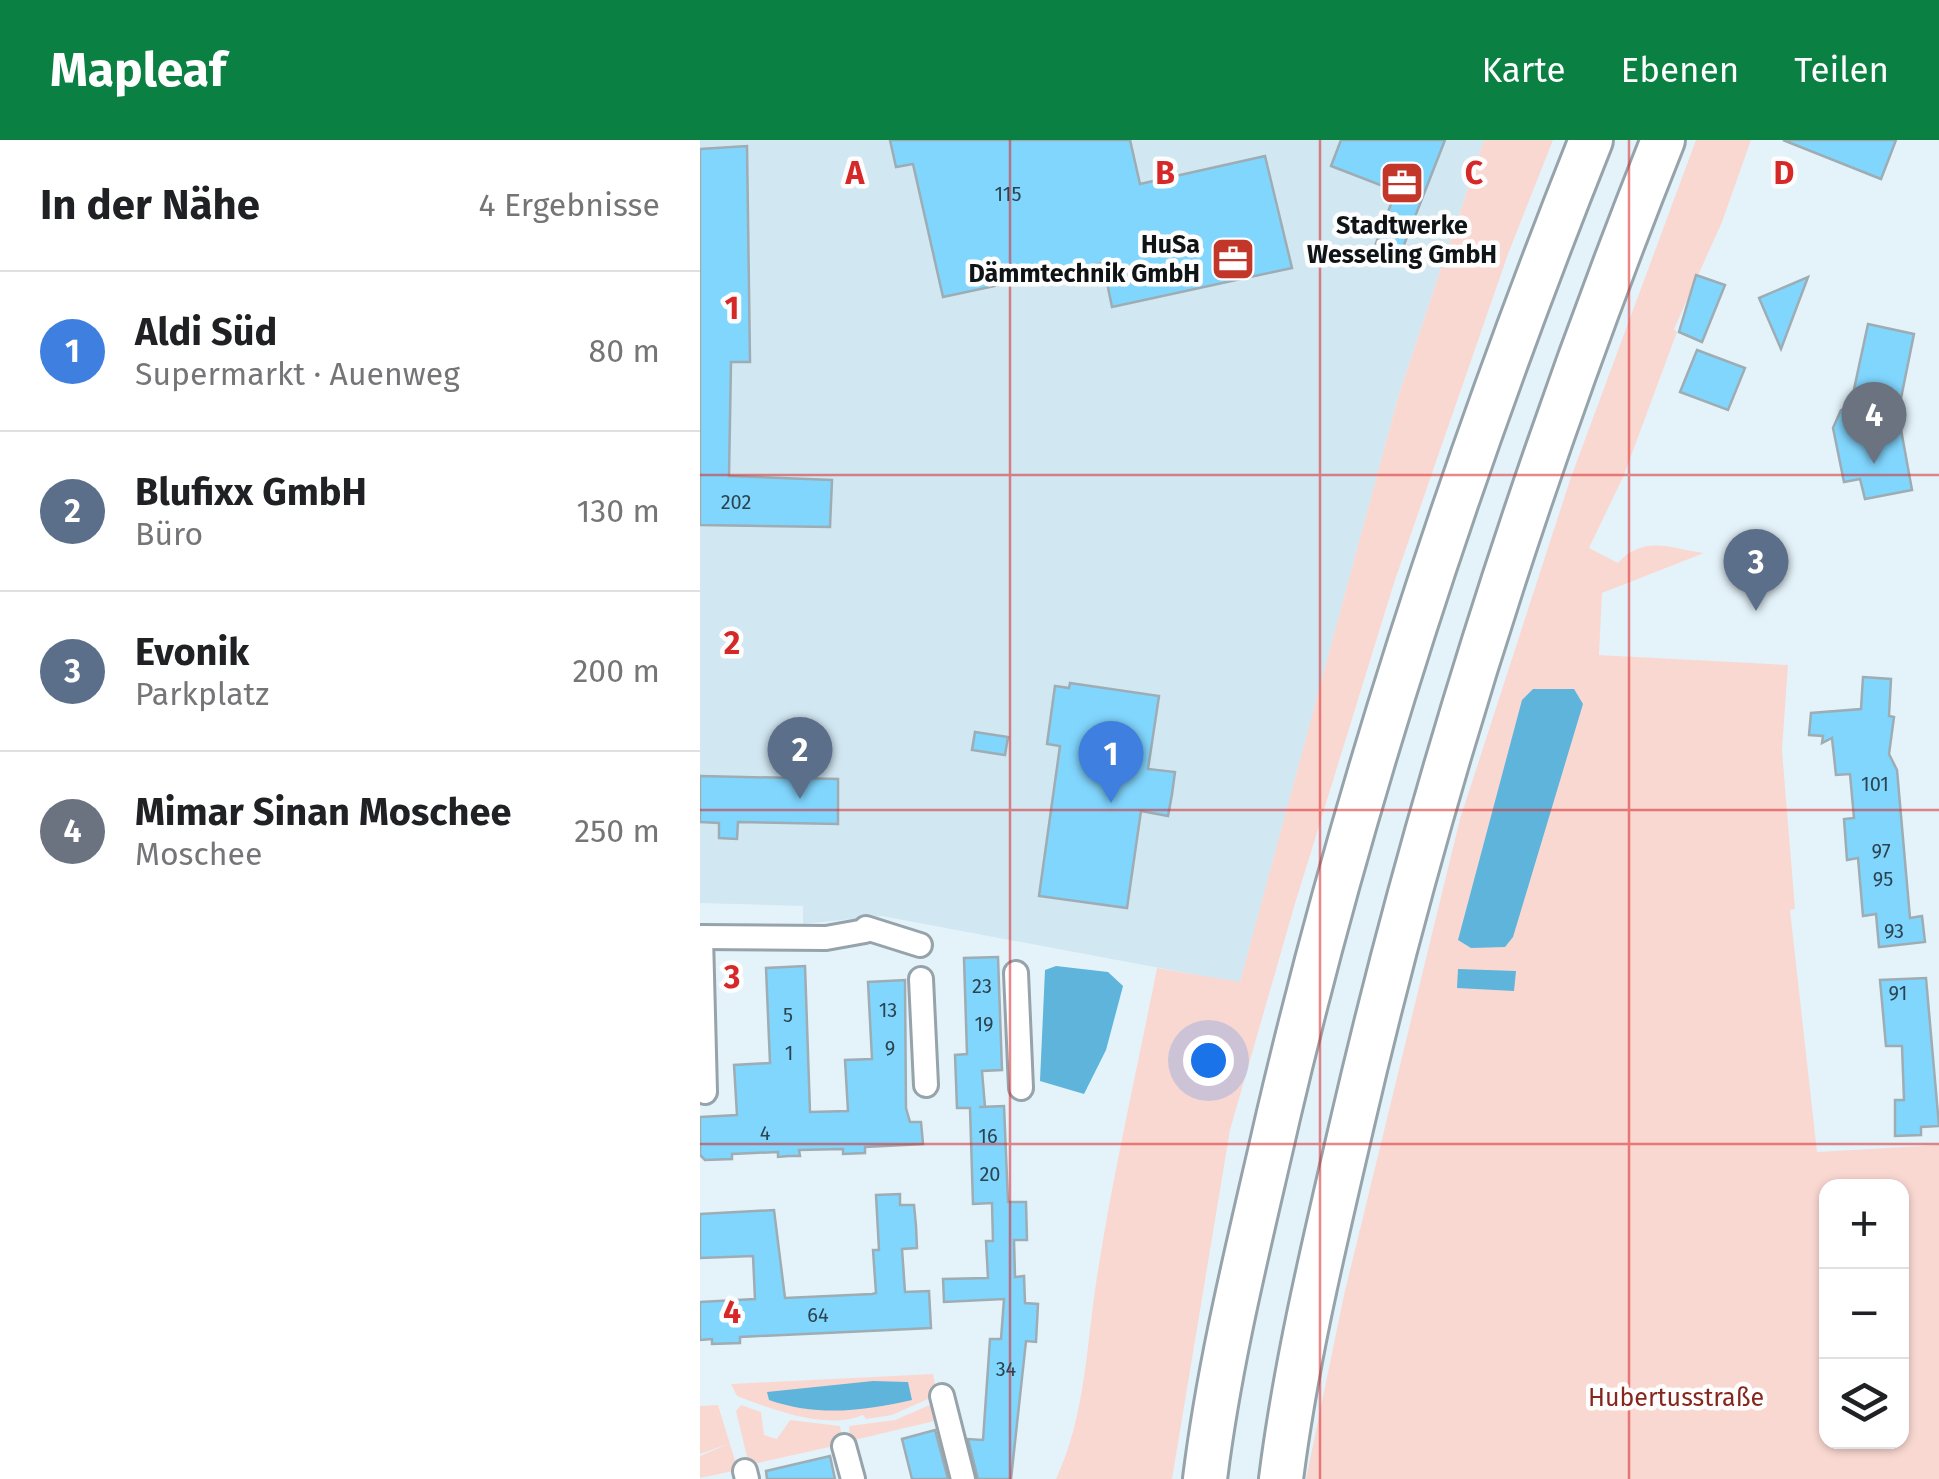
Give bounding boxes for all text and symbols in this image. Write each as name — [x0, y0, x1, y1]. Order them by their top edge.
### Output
text: Mapleaf — [50, 41, 226, 99]
text: Karte — [1481, 49, 1566, 91]
text: Ebenen — [1621, 49, 1739, 91]
text: Teilen — [1794, 49, 1889, 91]
text: A — [845, 154, 866, 192]
text: B — [1155, 154, 1175, 192]
text: C — [1465, 154, 1484, 192]
text: D — [1774, 154, 1794, 192]
office icon: Stadtwerke Wesseling GmbH — [1379, 160, 1425, 206]
text: In der Nähe — [40, 180, 260, 230]
house number: 115 — [994, 182, 1022, 206]
text: 4 Ergebnisse — [478, 186, 660, 224]
place label: Stadtwerke Wesseling GmbH — [1307, 211, 1497, 270]
place label: HuSa Dämmtechnik GmbH — [969, 230, 1200, 289]
office icon: HuSa Dämmtechnik GmbH — [1210, 236, 1256, 282]
text: 1 — [725, 289, 739, 327]
text: Aldi Süd — [135, 309, 277, 355]
text: 1 — [65, 332, 80, 370]
text: 80 m — [589, 332, 660, 370]
text: Supermarkt · Auenweg — [135, 355, 460, 393]
pin: 4 — [1842, 382, 1906, 464]
text: Blufixx GmbH — [135, 469, 367, 515]
house number: 202 — [721, 490, 751, 514]
text: 2 — [64, 492, 81, 530]
text: 130 m — [576, 492, 660, 530]
text: Büro — [135, 515, 203, 553]
pin: 3 — [1724, 528, 1788, 611]
text: 2 — [724, 624, 740, 662]
text: Evonik — [135, 629, 249, 675]
text: 3 — [64, 652, 81, 690]
text: 200 m — [573, 652, 660, 690]
text: Parkplatz — [135, 675, 269, 713]
pin: 2 — [768, 716, 832, 799]
pin: 1 — [1078, 720, 1144, 803]
house number: 101 — [1861, 772, 1889, 796]
text: Mimar Sinan Moschee — [135, 789, 511, 835]
text: 4 — [63, 812, 82, 850]
text: 250 m — [574, 812, 660, 850]
text: Moschee — [135, 835, 262, 873]
house number: 97 — [1871, 839, 1891, 863]
house number: 95 — [1873, 867, 1893, 891]
house number: 93 — [1884, 919, 1904, 943]
text: 3 — [723, 958, 740, 996]
house number: 23 — [972, 974, 992, 998]
house number: 91 — [1889, 981, 1907, 1005]
house number: 13 — [879, 998, 897, 1022]
house number: 5 — [783, 1003, 793, 1027]
house number: 19 — [974, 1012, 994, 1036]
your location — [1183, 1035, 1234, 1086]
house number: 9 — [885, 1036, 895, 1060]
house number: 1 — [785, 1041, 793, 1065]
house number: 4 — [760, 1121, 771, 1145]
house number: 16 — [978, 1124, 998, 1148]
house number: 20 — [979, 1162, 1001, 1186]
map controls — [1819, 1179, 1909, 1449]
button: + — [1819, 1179, 1909, 1269]
button: − — [1819, 1269, 1909, 1359]
text: 4 — [723, 1293, 741, 1331]
house number: 64 — [807, 1303, 829, 1327]
house number: 34 — [996, 1357, 1017, 1381]
button: layers — [1819, 1359, 1909, 1449]
park label: Hubertusstraße — [1588, 1383, 1764, 1413]

